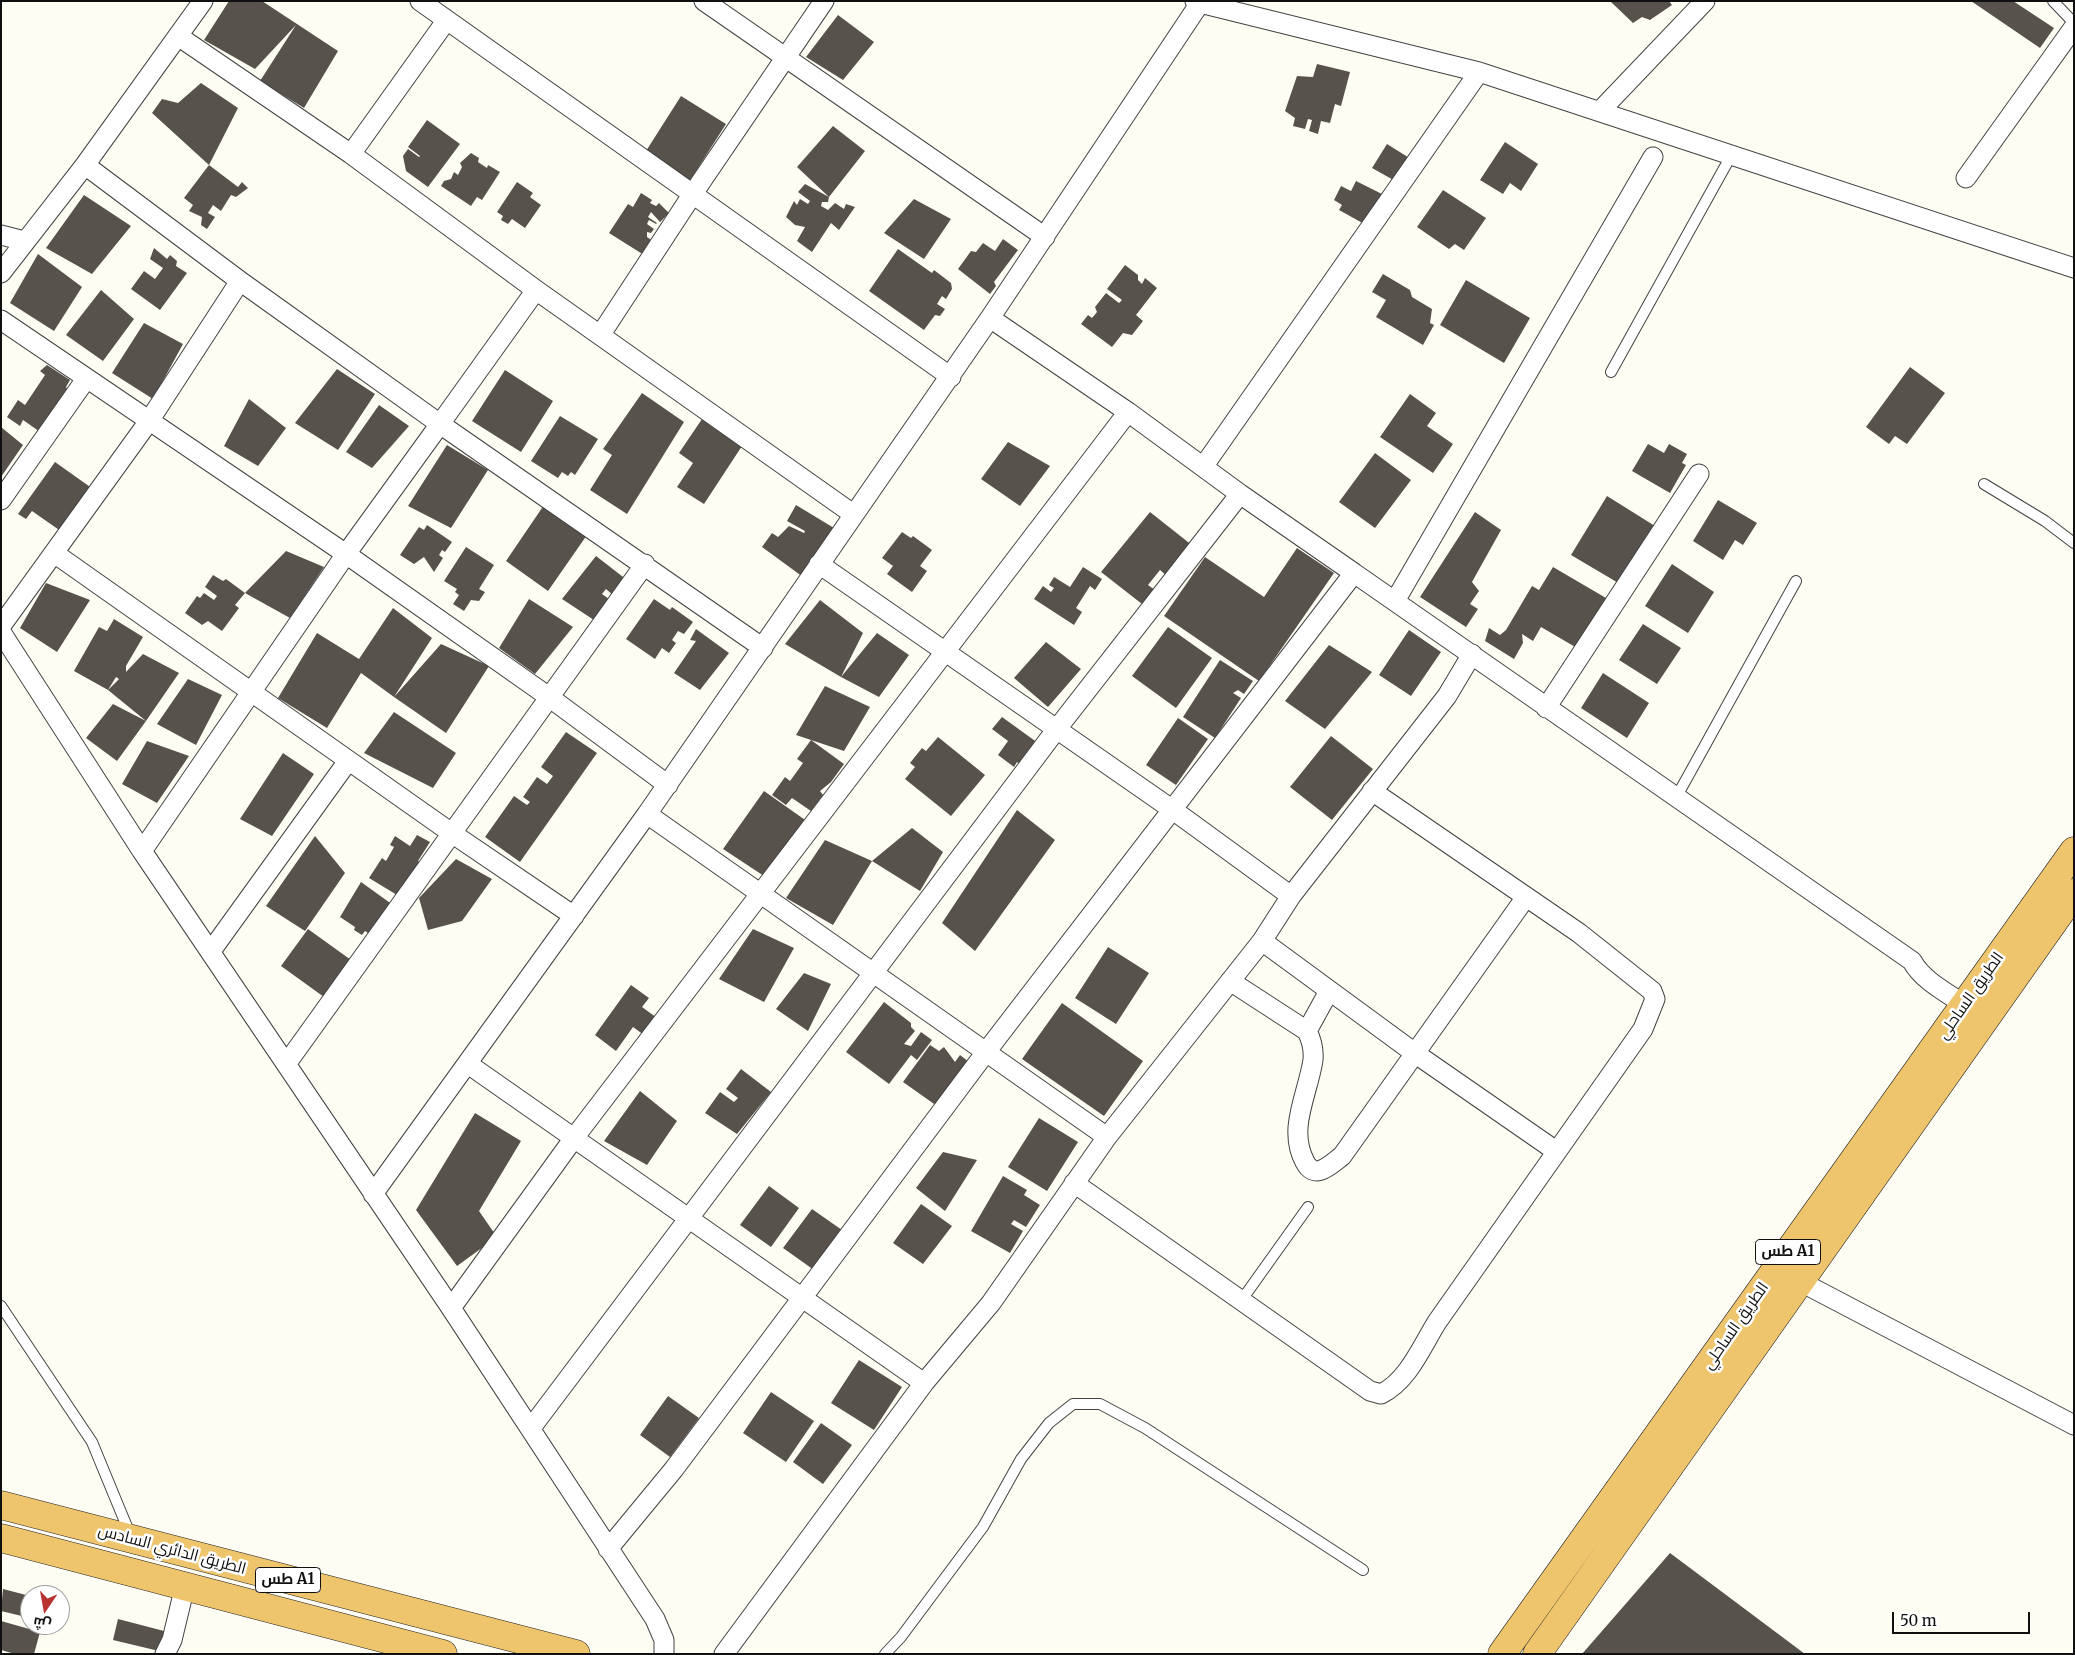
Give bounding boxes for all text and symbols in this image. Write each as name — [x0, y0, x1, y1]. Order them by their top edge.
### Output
street label: الطريق الساحلي — [1934, 949, 2008, 1043]
road number: طس A1 — [1756, 1240, 1820, 1264]
street label: الطريق الساحلي — [1699, 1279, 1773, 1373]
street label: الطريق الدائري السادس — [96, 1521, 248, 1579]
road number: طس A1 — [256, 1568, 320, 1592]
north arrow — [20, 1585, 70, 1635]
scale bar — [1895, 1602, 2032, 1634]
text: 50 m — [1900, 1611, 1937, 1630]
text: ش — [31, 1613, 53, 1634]

